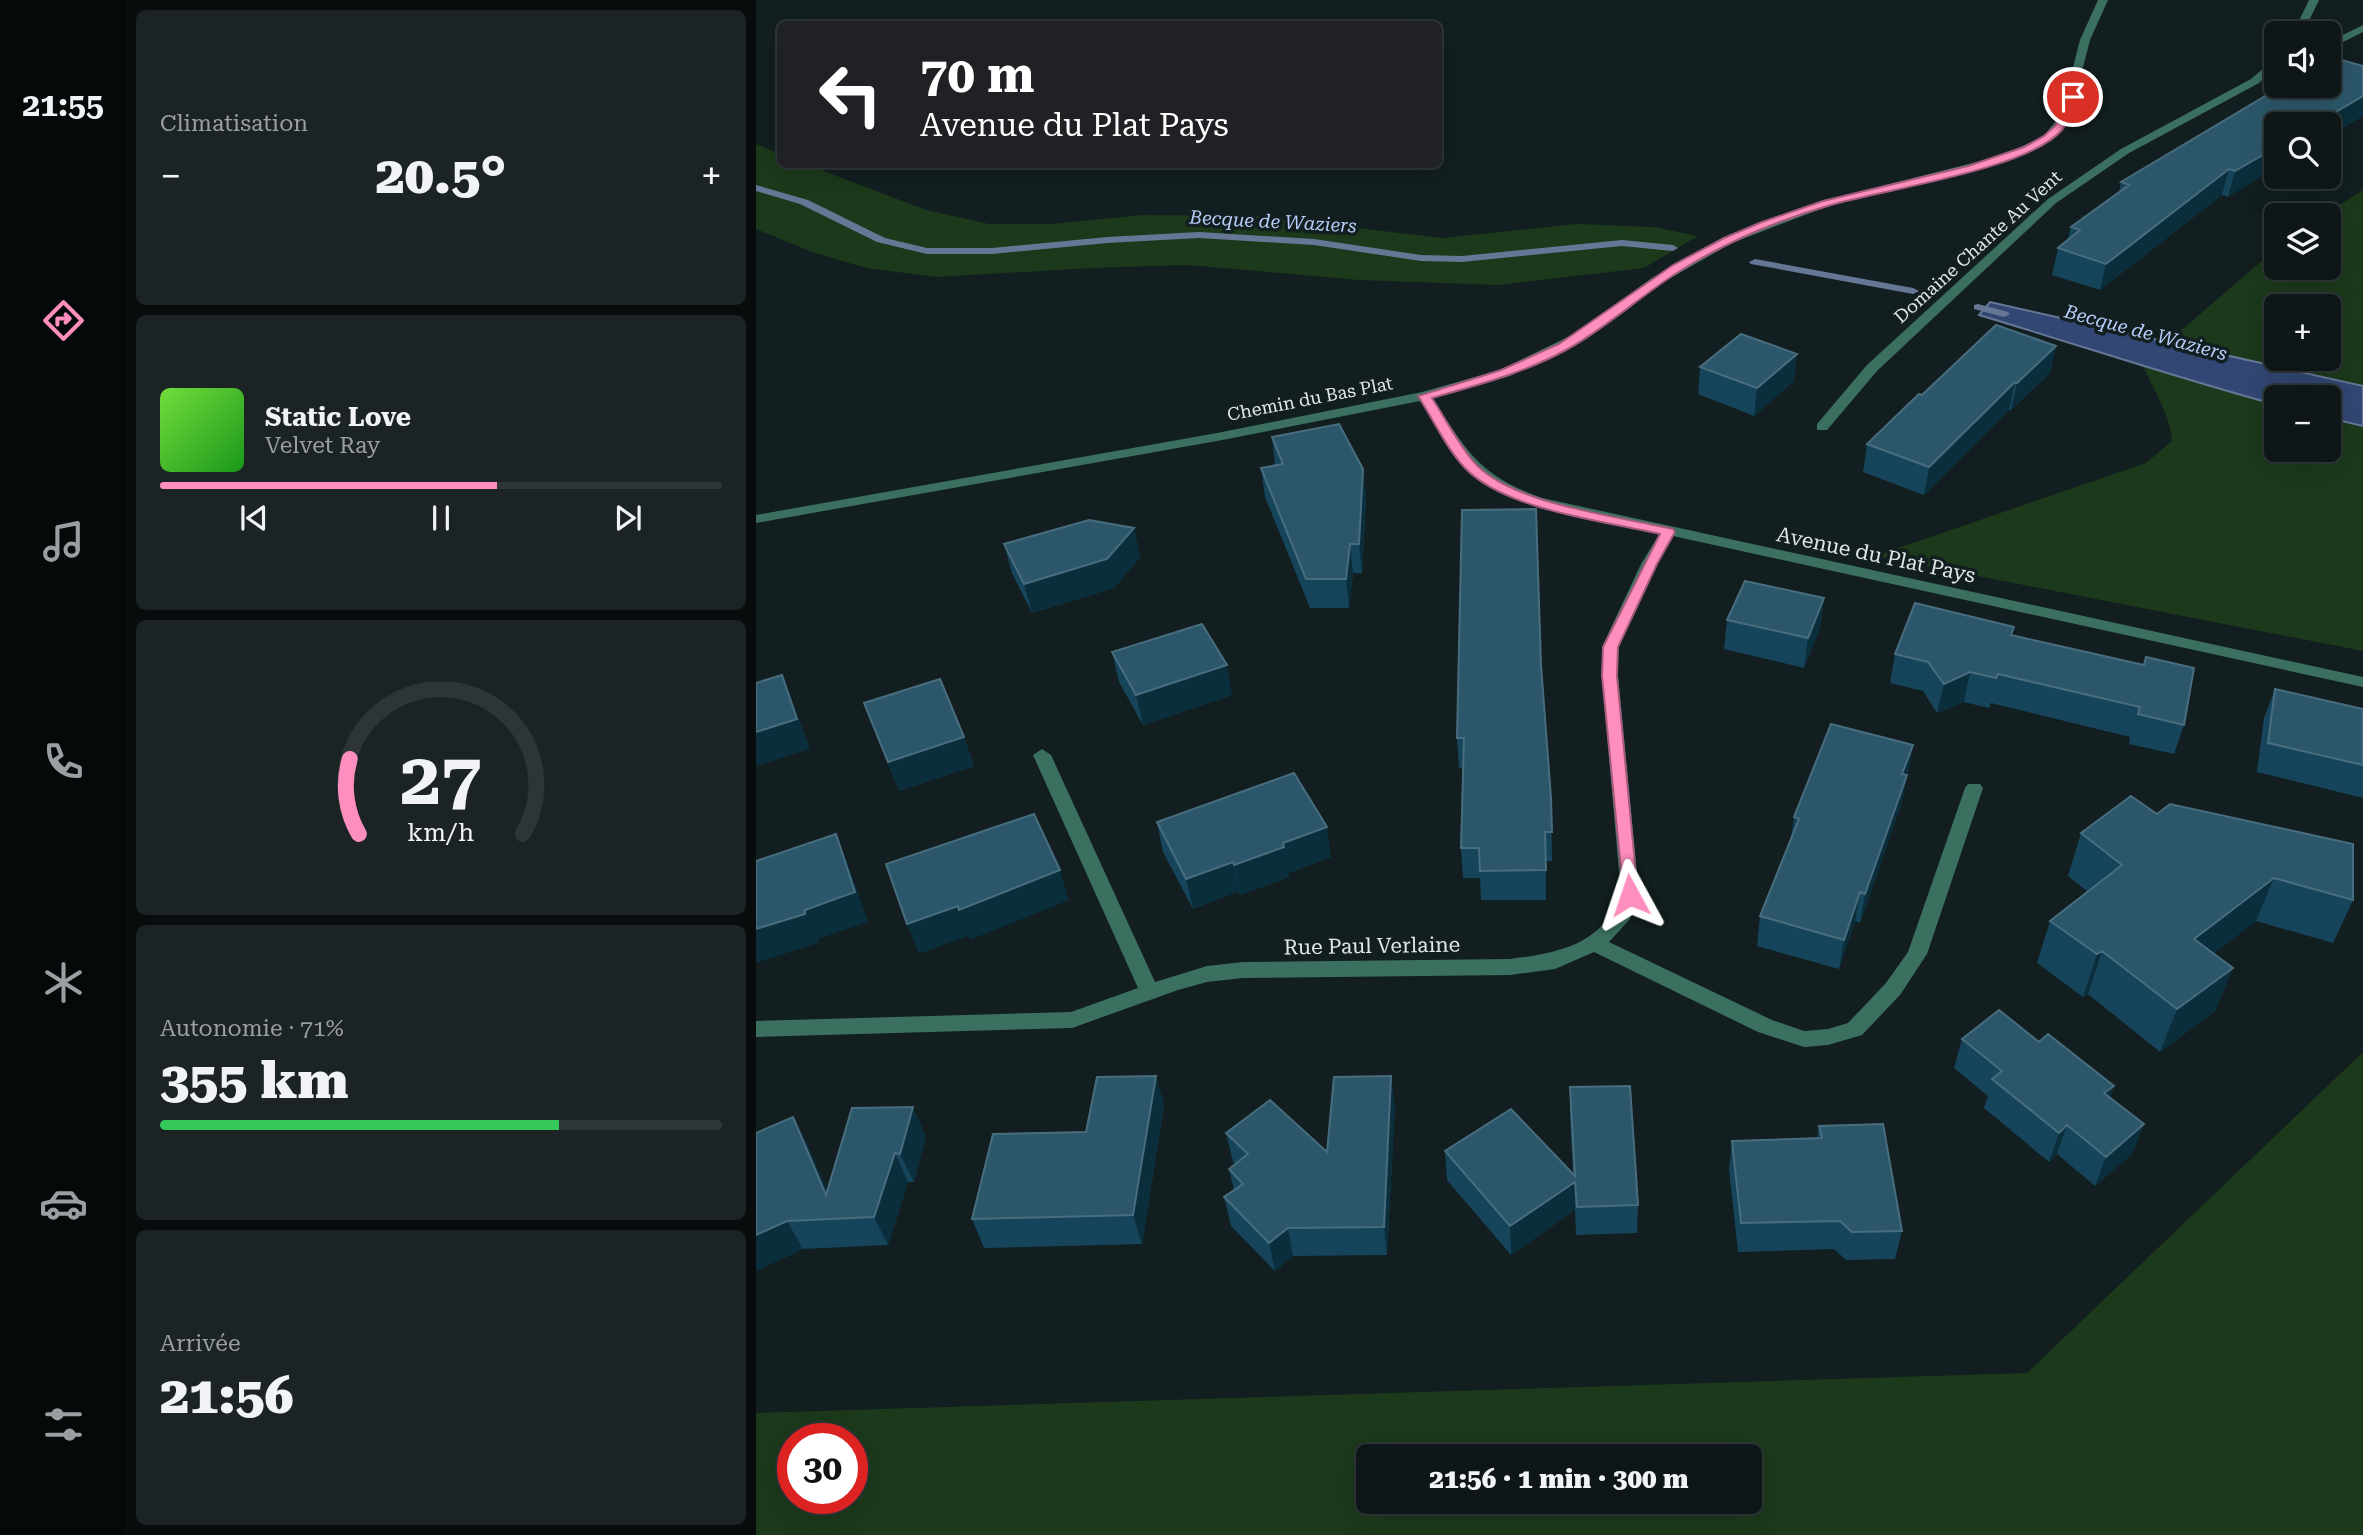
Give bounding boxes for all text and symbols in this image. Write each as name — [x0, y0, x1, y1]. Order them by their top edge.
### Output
map controls — [2264, 21, 2341, 462]
button: sound — [2264, 21, 2341, 98]
text: 70 m — [920, 47, 1035, 104]
icon: left — [805, 49, 896, 140]
pin — [2043, 67, 2103, 127]
icon: arrive — [2054, 78, 2092, 116]
text: 21:55 — [22, 86, 104, 124]
text: Avenue du Plat Pays — [920, 106, 1229, 144]
text: Climatisation — [160, 110, 308, 137]
button: search — [2264, 112, 2341, 189]
text: 20.5° — [376, 145, 506, 206]
text: − — [160, 154, 181, 198]
text: + — [701, 154, 722, 198]
street label: Domaine Chante Au Vent — [1890, 166, 2066, 327]
button: layers — [2264, 203, 2341, 280]
water label: Becque de Waziers — [1188, 206, 1357, 237]
button: + — [2264, 294, 2341, 371]
icon: directions — [39, 296, 88, 345]
water label: Becque de Waziers — [2061, 299, 2230, 365]
street label: Chemin du Bas Plat — [1225, 372, 1395, 425]
button: − — [2264, 385, 2341, 462]
text: Static Love — [265, 402, 411, 432]
text: Velvet Ray — [265, 432, 380, 459]
icon: previous — [235, 499, 273, 537]
icon: pause — [422, 499, 460, 537]
icon: next — [609, 499, 647, 537]
icon: music — [39, 517, 88, 566]
street label: Avenue du Plat Pays — [1774, 522, 1978, 588]
icon: phone — [39, 737, 88, 786]
text: 27 — [400, 737, 482, 822]
text: km/h — [408, 817, 474, 846]
position arrow — [1593, 858, 1667, 932]
street label: Rue Paul Verlaine — [1284, 932, 1460, 960]
icon: climate — [39, 958, 88, 1007]
text: Autonomie · 71% — [160, 1015, 344, 1042]
text: 355 km — [160, 1050, 348, 1111]
icon: car — [39, 1179, 88, 1228]
text: Arrivée — [160, 1330, 241, 1357]
text: 21:56 — [160, 1365, 294, 1426]
icon: filters — [39, 1400, 88, 1449]
speed limit sign: 30 — [777, 1423, 868, 1514]
text: 21:56 · 1 min · 300 m — [1429, 1464, 1689, 1494]

